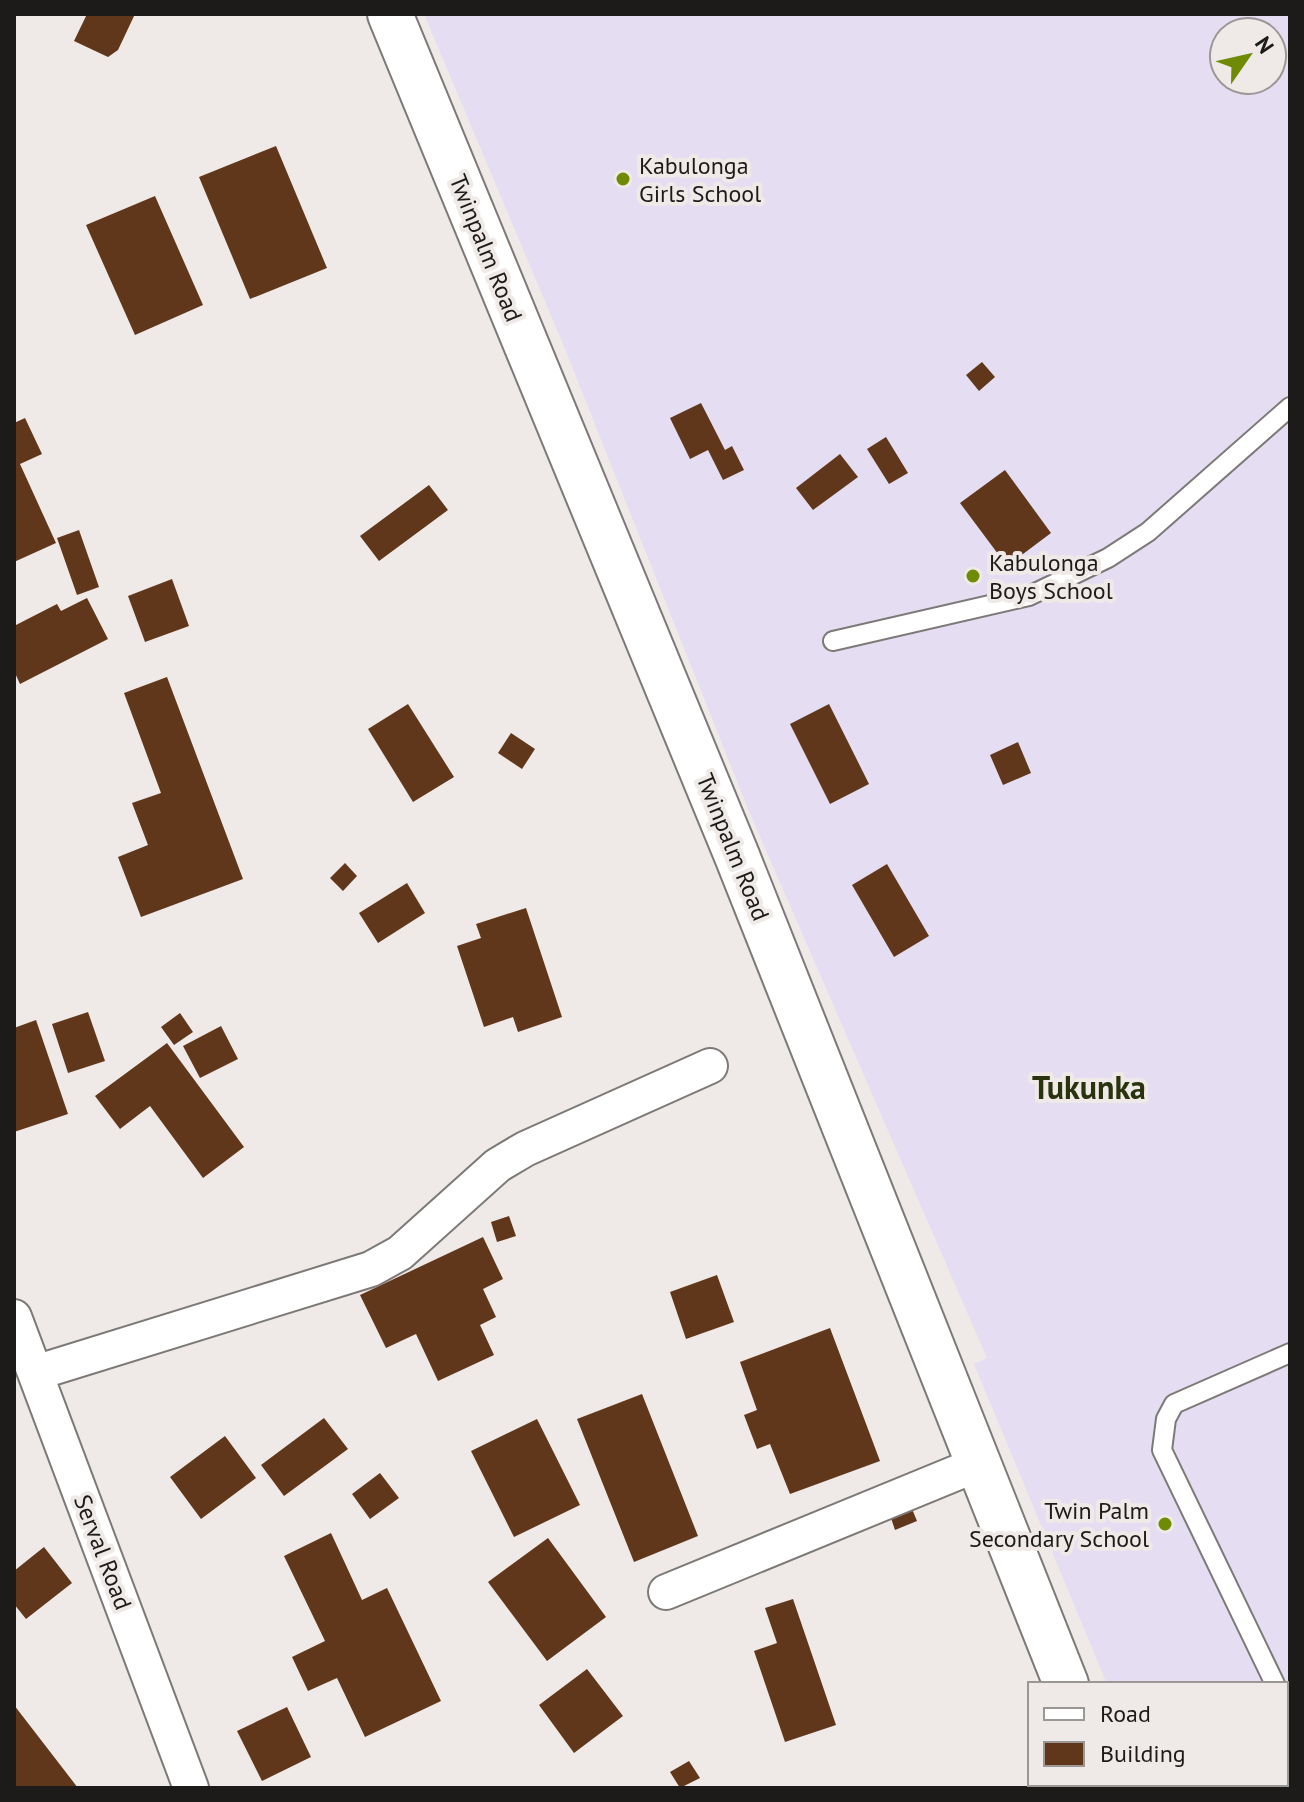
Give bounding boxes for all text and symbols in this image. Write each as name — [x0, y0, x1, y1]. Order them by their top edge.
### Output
north arrow — [1208, 16, 1288, 96]
text: N — [1249, 31, 1280, 59]
place label: Kabulonga Girls School — [639, 150, 761, 209]
street label: Twinpalm Road — [442, 170, 530, 326]
marker: Kabulonga Girls School — [614, 170, 632, 188]
place label: Kabulonga Boys School — [989, 547, 1113, 606]
marker: Kabulonga Boys School — [964, 567, 982, 585]
street label: Twinpalm Road — [689, 769, 777, 925]
district label: Tukunka — [1032, 1066, 1146, 1108]
street label: Serval Road — [67, 1490, 139, 1614]
place label: Twin Palm Secondary School — [969, 1495, 1149, 1554]
marker: Twin Palm Secondary School — [1156, 1515, 1174, 1533]
legend — [1028, 1682, 1288, 1786]
text: Road — [1100, 1698, 1151, 1729]
text: Building — [1100, 1738, 1186, 1769]

